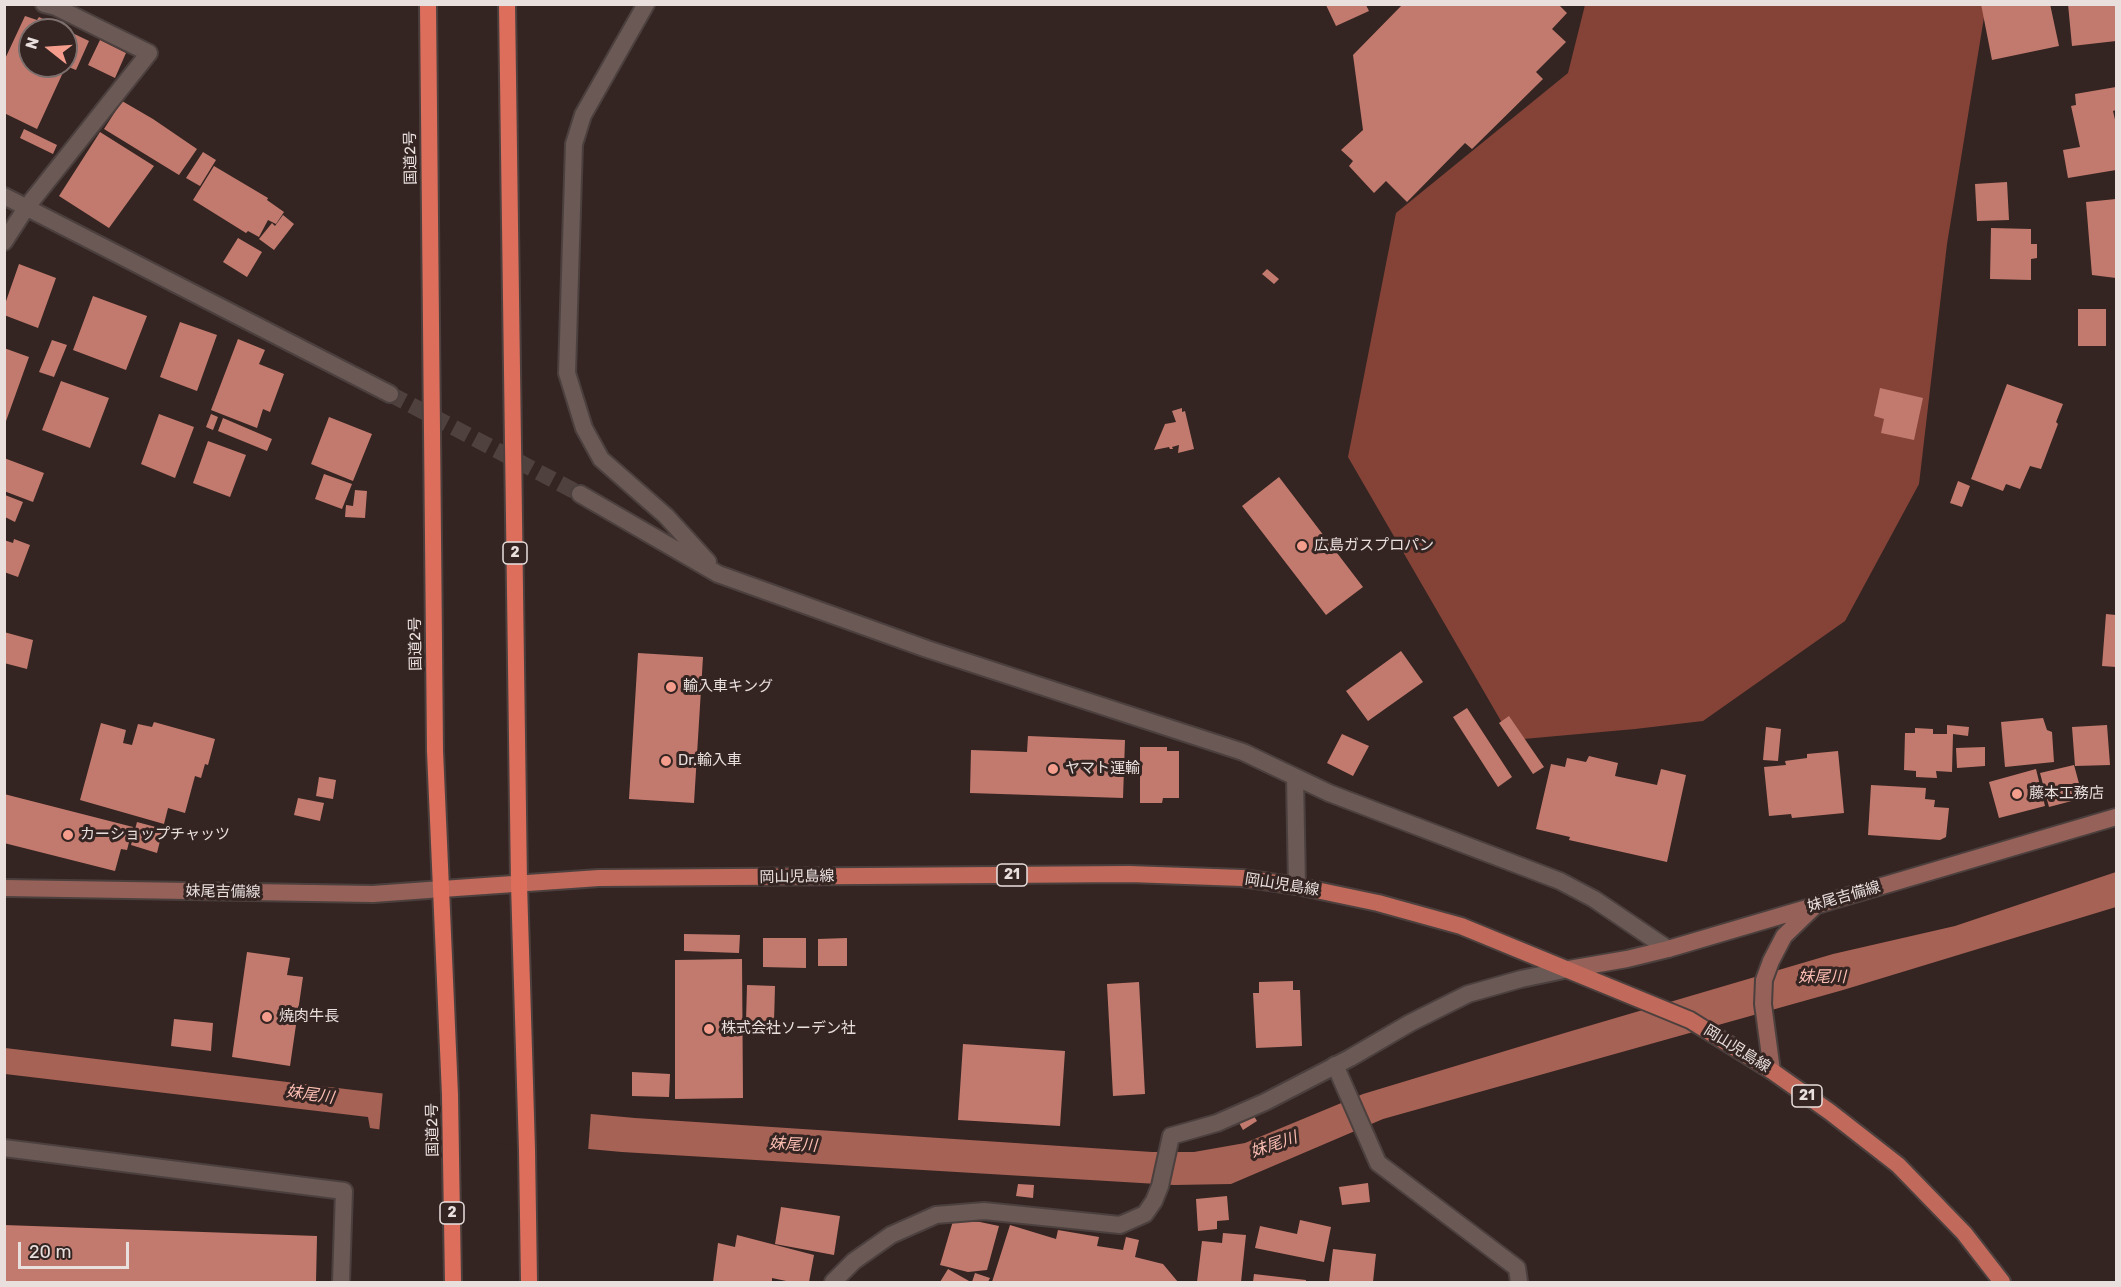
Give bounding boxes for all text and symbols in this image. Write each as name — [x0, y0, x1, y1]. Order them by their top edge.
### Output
north arrow — [18, 18, 78, 78]
text: N — [21, 35, 43, 51]
street label: 国道2号 — [402, 131, 420, 185]
place label: 広島ガスプロパン — [1314, 537, 1434, 555]
marker: 広島ガスプロパン — [1295, 539, 1309, 553]
road number: 2 — [503, 542, 527, 564]
street label: 国道2号 — [407, 617, 425, 671]
place label: 輸入車キング — [683, 678, 773, 696]
marker: 輸入車キング — [664, 680, 678, 694]
place label: Dr.輸入車 — [678, 752, 742, 770]
marker: Dr.輸入車 — [659, 754, 673, 768]
place label: ヤマト運輸 — [1065, 760, 1140, 778]
marker: ヤマト運輸 — [1046, 762, 1060, 776]
place label: 藤本工務店 — [2029, 785, 2104, 803]
marker: 藤本工務店 — [2010, 787, 2024, 801]
place label: カーショップチャッツ — [80, 826, 230, 844]
marker: カーショップチャッツ — [61, 828, 75, 842]
road number: 21 — [997, 864, 1027, 886]
street label: 岡山児島線 — [759, 867, 835, 887]
street label: 岡山児島線 — [1244, 870, 1320, 900]
street label: 妹尾吉備線 — [1805, 878, 1883, 916]
street label: 妹尾吉備線 — [185, 882, 261, 902]
water label: 妹尾川 — [1798, 967, 1846, 987]
place label: 焼肉牛長 — [279, 1008, 339, 1026]
marker: 焼肉牛長 — [260, 1010, 274, 1024]
place label: 株式会社ソーデン社 — [721, 1020, 856, 1038]
street label: 岡山児島線 — [1700, 1021, 1774, 1077]
marker: 株式会社ソーデン社 — [702, 1022, 716, 1036]
water label: 妹尾川 — [285, 1082, 335, 1108]
road number: 21 — [1792, 1085, 1822, 1107]
street label: 国道2号 — [424, 1103, 442, 1157]
water label: 妹尾川 — [1248, 1128, 1300, 1162]
water label: 妹尾川 — [769, 1134, 817, 1156]
road number: 2 — [440, 1202, 464, 1224]
scale bar — [21, 1230, 132, 1268]
text: 20 m — [29, 1241, 71, 1263]

